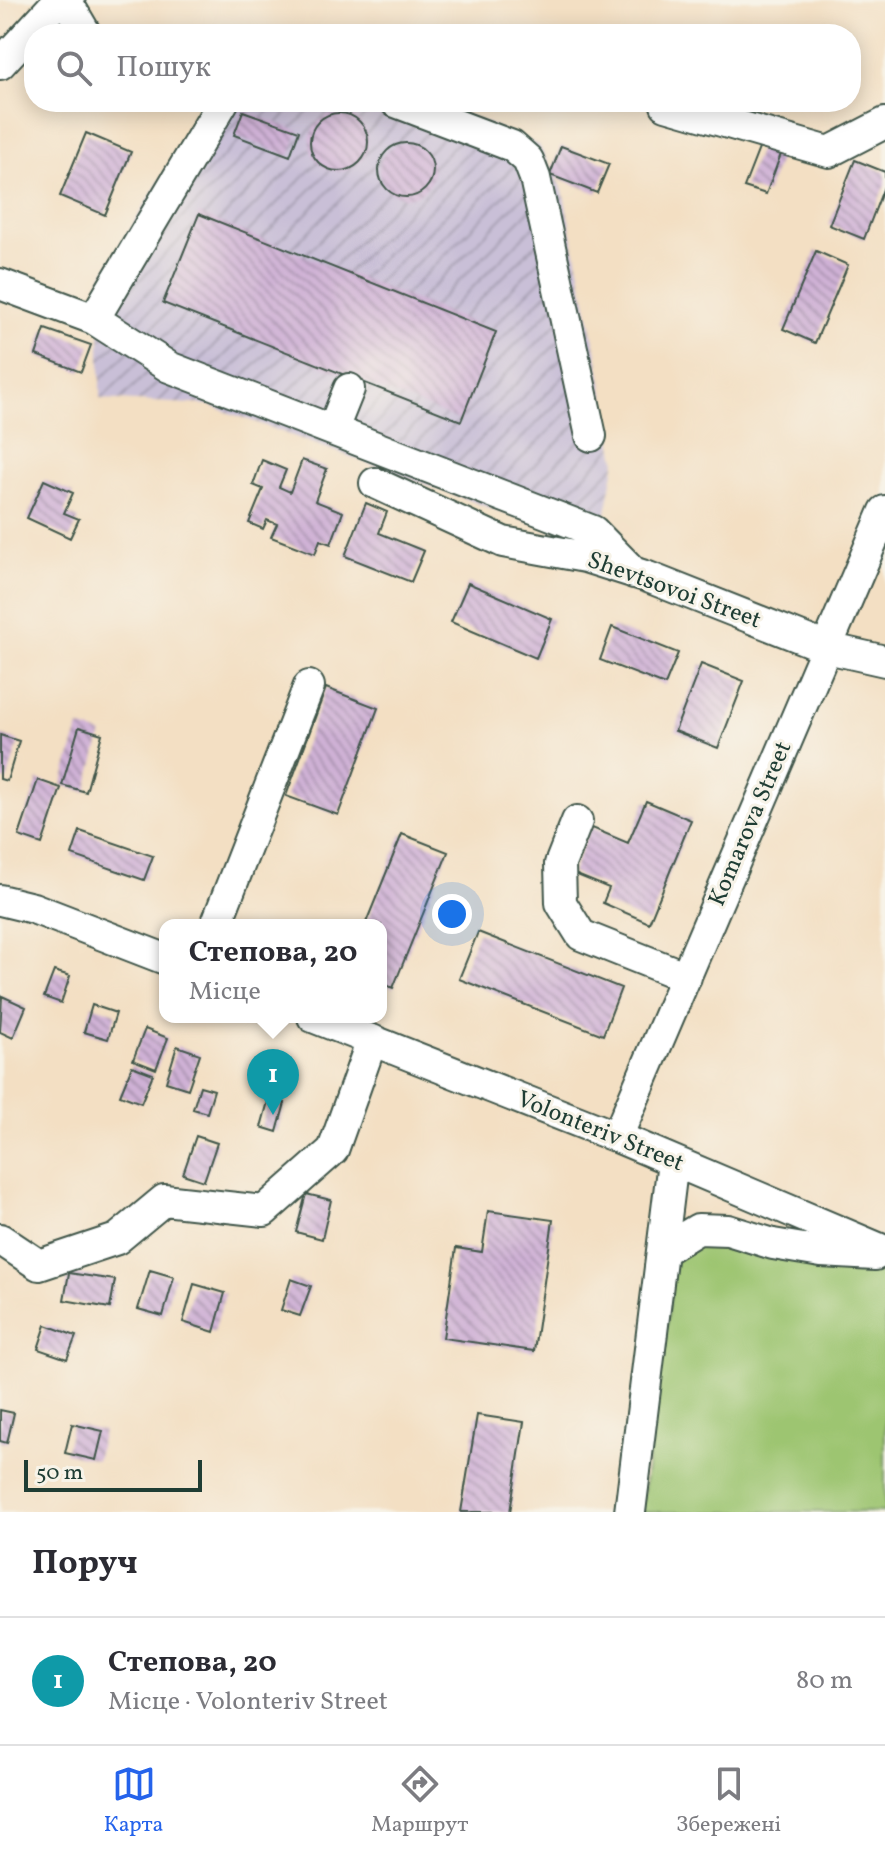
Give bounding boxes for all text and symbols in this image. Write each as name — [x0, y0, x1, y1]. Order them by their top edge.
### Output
search box — [24, 24, 861, 112]
icon: search — [52, 46, 96, 90]
text: Пошук — [116, 47, 211, 89]
street label: Shevtsovoi Street — [582, 544, 766, 638]
street label: Komarova Street — [701, 736, 801, 912]
your location — [432, 894, 472, 934]
popup — [159, 919, 387, 1023]
text: Степова, 20 — [189, 932, 357, 974]
text: Місце — [189, 974, 261, 1010]
pin: 1 — [247, 1049, 299, 1115]
street label: Volonteriv Street — [511, 1083, 689, 1181]
scale bar — [24, 1456, 202, 1492]
text: 50 m — [36, 1458, 83, 1489]
text: Поруч — [32, 1541, 138, 1588]
text: Степова, 20 — [108, 1642, 277, 1684]
text: 1 — [53, 1663, 63, 1699]
text: 80 m — [796, 1663, 853, 1699]
text: Місце · Volonteriv Street — [108, 1684, 388, 1720]
tab: Карта — [104, 1762, 164, 1841]
tab: Маршрут — [371, 1762, 468, 1841]
tab: Збережені — [676, 1762, 781, 1841]

